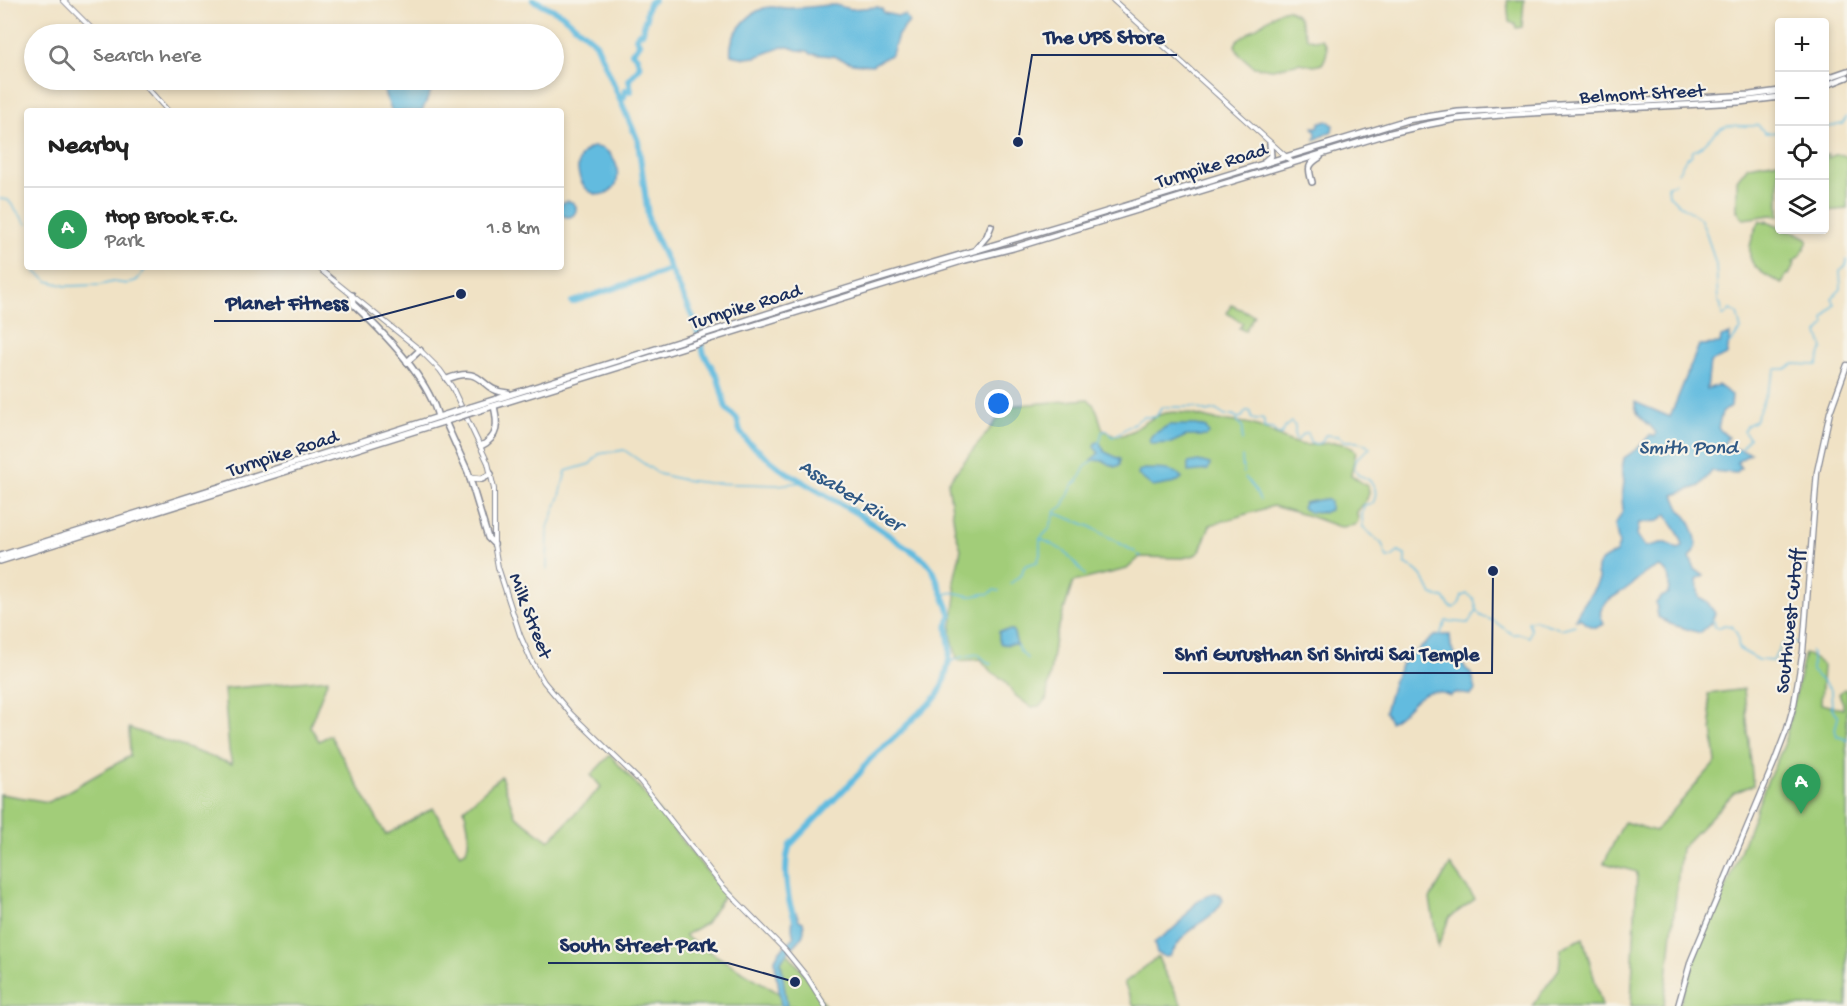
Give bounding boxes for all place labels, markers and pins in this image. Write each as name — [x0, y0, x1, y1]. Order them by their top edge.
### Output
callout: The UPS Store — [1032, 16, 1177, 55]
callout: Planet Fitness — [214, 282, 360, 321]
callout: Shri Gurusthan Sri Shirdi Sai Temple — [1163, 634, 1492, 673]
pin: A — [1782, 764, 1820, 814]
callout: South Street Park — [548, 924, 728, 963]

